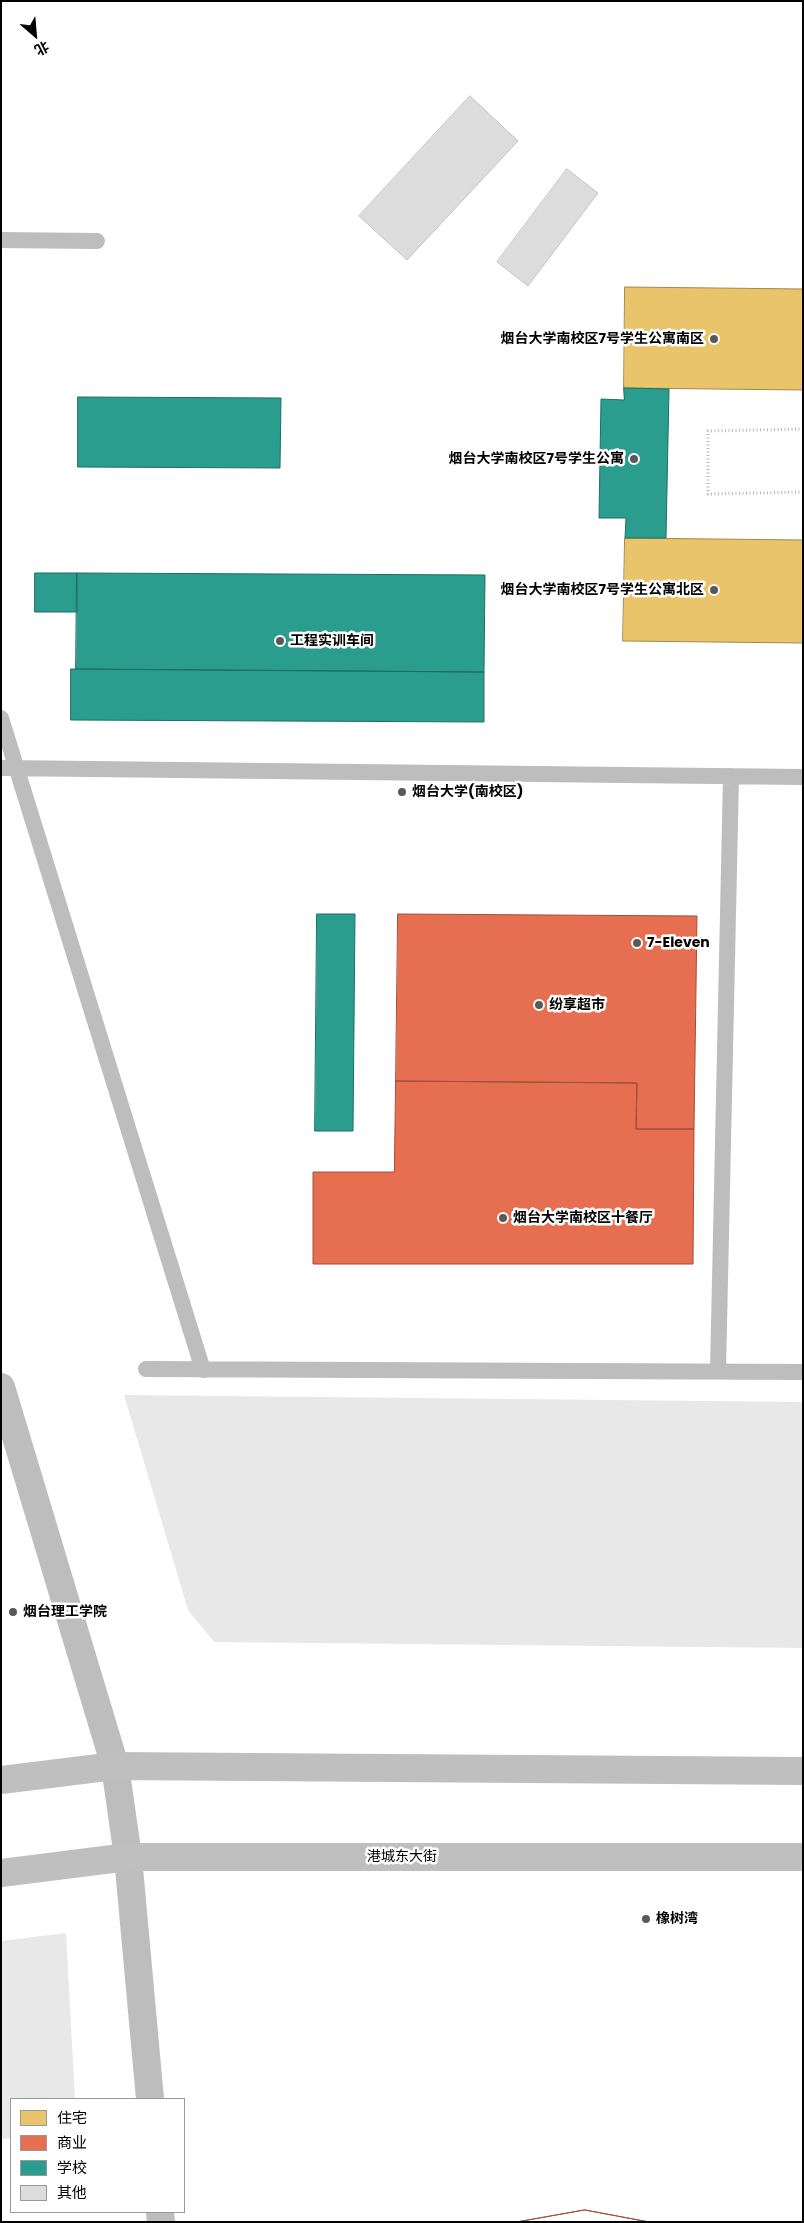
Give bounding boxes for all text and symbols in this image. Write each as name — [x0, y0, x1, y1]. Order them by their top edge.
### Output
north arrow — [10, 10, 60, 60]
text: 北 — [31, 36, 53, 60]
place label: 烟台大学南校区7号学生公寓南区 — [501, 331, 704, 347]
marker: 烟台大学南校区7号学生公寓南区 — [708, 333, 720, 345]
place label: 烟台大学南校区7号学生公寓 — [449, 451, 624, 467]
marker: 烟台大学南校区7号学生公寓 — [628, 453, 640, 465]
place label: 烟台大学南校区7号学生公寓北区 — [501, 582, 704, 598]
marker: 烟台大学南校区7号学生公寓北区 — [708, 584, 720, 596]
place label: 工程实训车间 — [290, 633, 374, 649]
marker: 工程实训车间 — [274, 635, 286, 647]
place label: 烟台大学(南校区) — [412, 784, 523, 800]
marker: 烟台大学(南校区) — [396, 786, 408, 798]
place label: 7-Eleven — [647, 935, 710, 951]
marker: 7-Eleven — [631, 937, 643, 949]
place label: 纷享超市 — [549, 997, 605, 1013]
marker: 纷享超市 — [533, 999, 545, 1011]
place label: 烟台大学南校区十餐厅 — [513, 1210, 653, 1226]
marker: 烟台大学南校区十餐厅 — [497, 1212, 509, 1224]
place label: 烟台理工学院 — [23, 1604, 107, 1620]
marker: 烟台理工学院 — [7, 1606, 19, 1618]
street label: 港城东大街 — [367, 1849, 437, 1865]
place label: 橡树湾 — [656, 1911, 698, 1927]
marker: 橡树湾 — [640, 1913, 652, 1925]
legend — [10, 2098, 185, 2213]
text: 住宅 — [57, 2107, 87, 2128]
text: 商业 — [57, 2132, 87, 2153]
text: 学校 — [57, 2157, 87, 2178]
text: 其他 — [57, 2182, 87, 2203]

